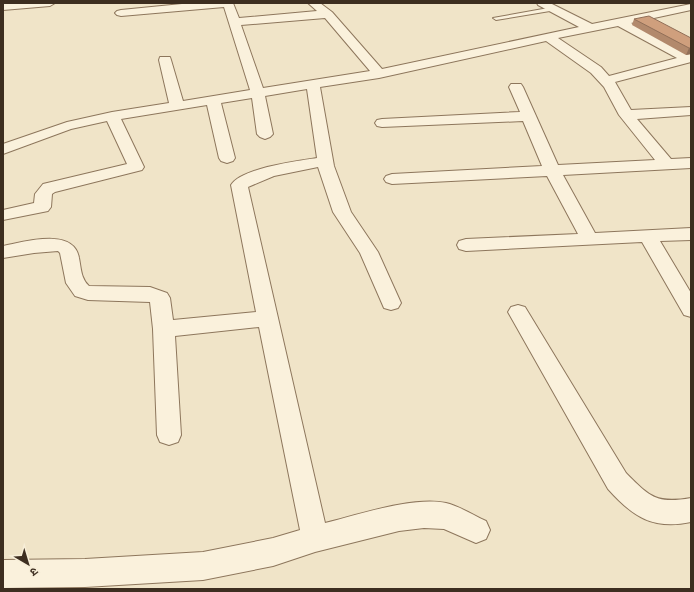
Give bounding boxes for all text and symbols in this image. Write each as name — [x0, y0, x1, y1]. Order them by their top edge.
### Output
north arrow — [8, 544, 48, 584]
text: उ — [27, 564, 41, 580]

